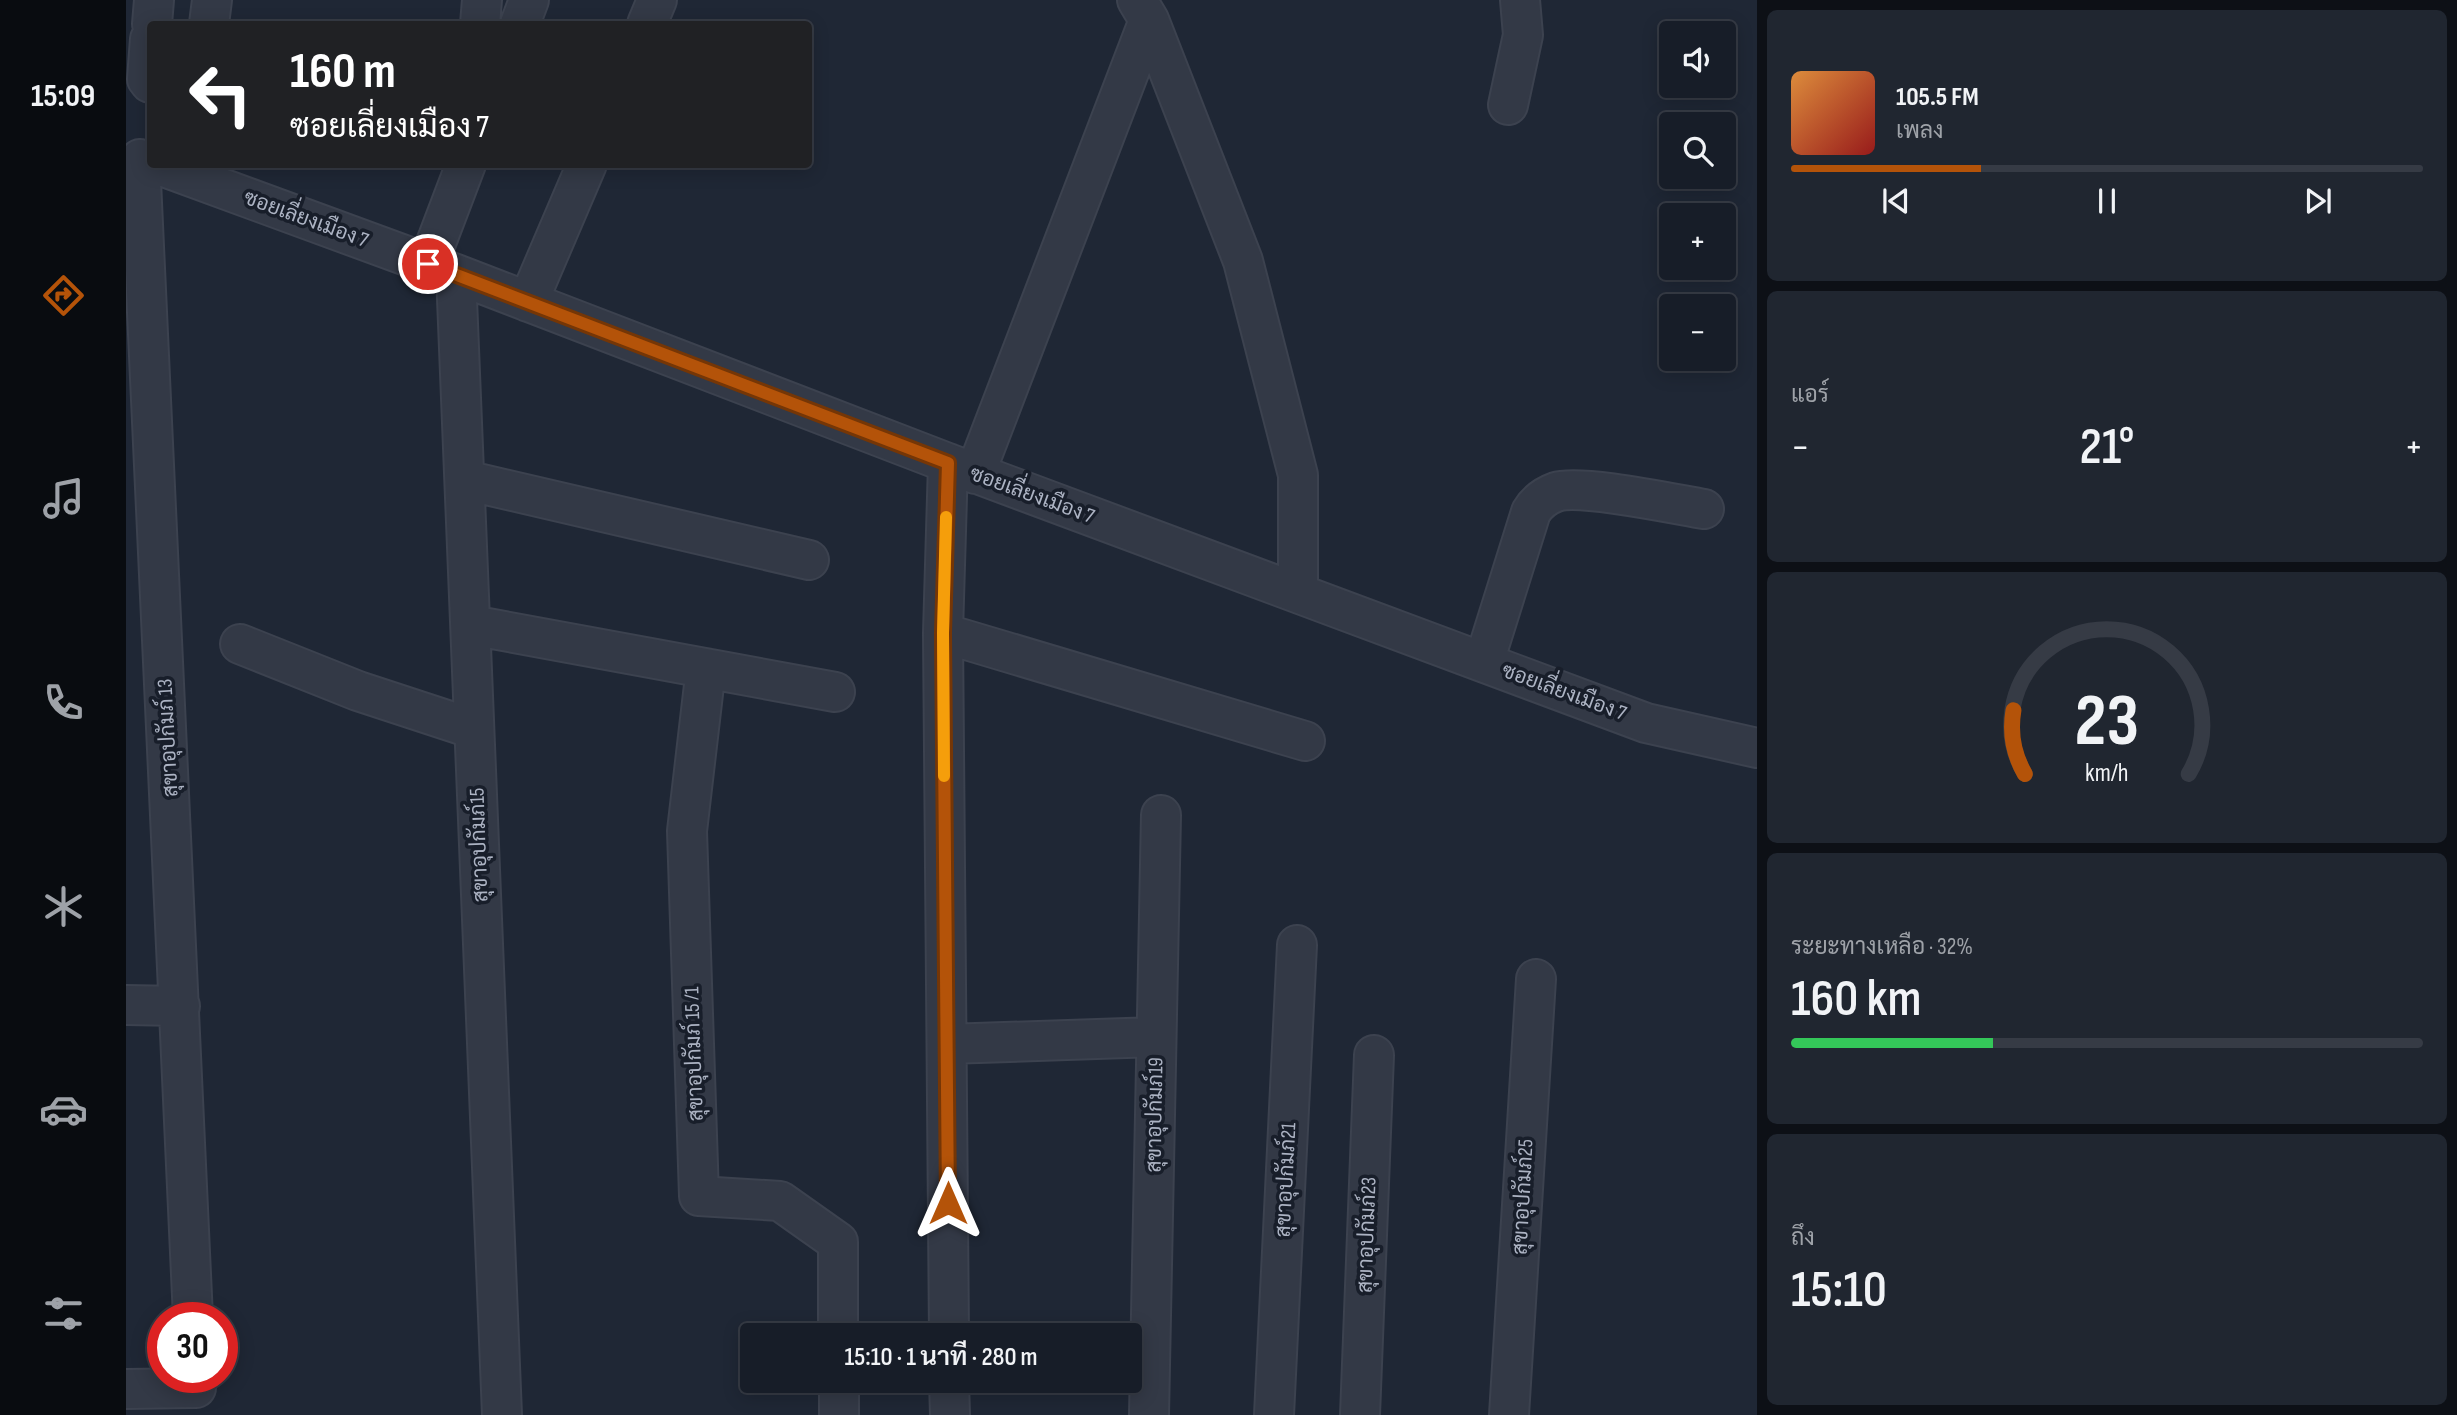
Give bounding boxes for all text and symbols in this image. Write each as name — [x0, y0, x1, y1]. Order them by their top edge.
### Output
map controls — [1659, 21, 1736, 371]
button: sound — [1659, 21, 1736, 98]
text: 160 m — [290, 43, 396, 102]
icon: left — [175, 49, 266, 140]
text: 15:09 — [31, 77, 95, 116]
text: 105.5 FM — [1896, 82, 1979, 113]
text: ซอยเลี่ยงเมือง 7 — [290, 108, 489, 147]
button: search — [1659, 112, 1736, 189]
text: เพลง — [1896, 117, 1943, 145]
street label: ซอยเลี่ยงเมือง 7 — [240, 177, 375, 253]
icon: previous — [1877, 182, 1915, 220]
icon: pause — [2088, 182, 2126, 220]
icon: next — [2299, 182, 2337, 220]
button: + — [1659, 203, 1736, 280]
pin — [398, 234, 458, 294]
icon: arrive — [409, 245, 447, 283]
icon: directions — [39, 271, 88, 320]
button: − — [1659, 294, 1736, 371]
text: แอร์ — [1791, 381, 1829, 409]
text: 21° — [2080, 416, 2134, 479]
text: − — [1791, 425, 1810, 470]
text: + — [2404, 425, 2423, 470]
street label: ซอยเลี่ยงเมือง 7 — [966, 453, 1101, 529]
icon: music — [39, 474, 88, 523]
street label: ซอยเลี่ยงเมือง 7 — [1498, 650, 1633, 726]
icon: phone — [39, 678, 88, 727]
street label: สุขาอุปกัมภ์ 13 — [150, 678, 185, 798]
text: 23 — [2075, 678, 2139, 766]
text: km/h — [2085, 757, 2129, 788]
street label: สุขาอุปกัมภ์15 — [463, 787, 494, 903]
icon: climate — [39, 882, 88, 931]
text: ระยะทางเหลือ · 32% — [1791, 933, 1973, 961]
text: 160 km — [1791, 968, 1922, 1031]
street label: สุขาอุปกัมภ์ 15 /1 — [677, 986, 710, 1122]
street label: สุขาอุปกัมภ์19 — [1139, 1057, 1170, 1173]
icon: car — [39, 1085, 88, 1134]
street label: สุขาอุปกัมภ์21 — [1269, 1121, 1303, 1238]
street label: สุขาอุปกัมภ์25 — [1505, 1138, 1540, 1256]
position arrow — [911, 1166, 985, 1240]
street label: สุขาอุปกัมภ์23 — [1350, 1176, 1383, 1294]
text: ถึง — [1791, 1224, 1815, 1252]
text: 15:10 — [1791, 1259, 1887, 1322]
icon: filters — [39, 1289, 88, 1338]
speed limit sign: 30 — [147, 1302, 238, 1393]
text: 15:10 · 1 นาที · 280 m — [844, 1342, 1038, 1373]

